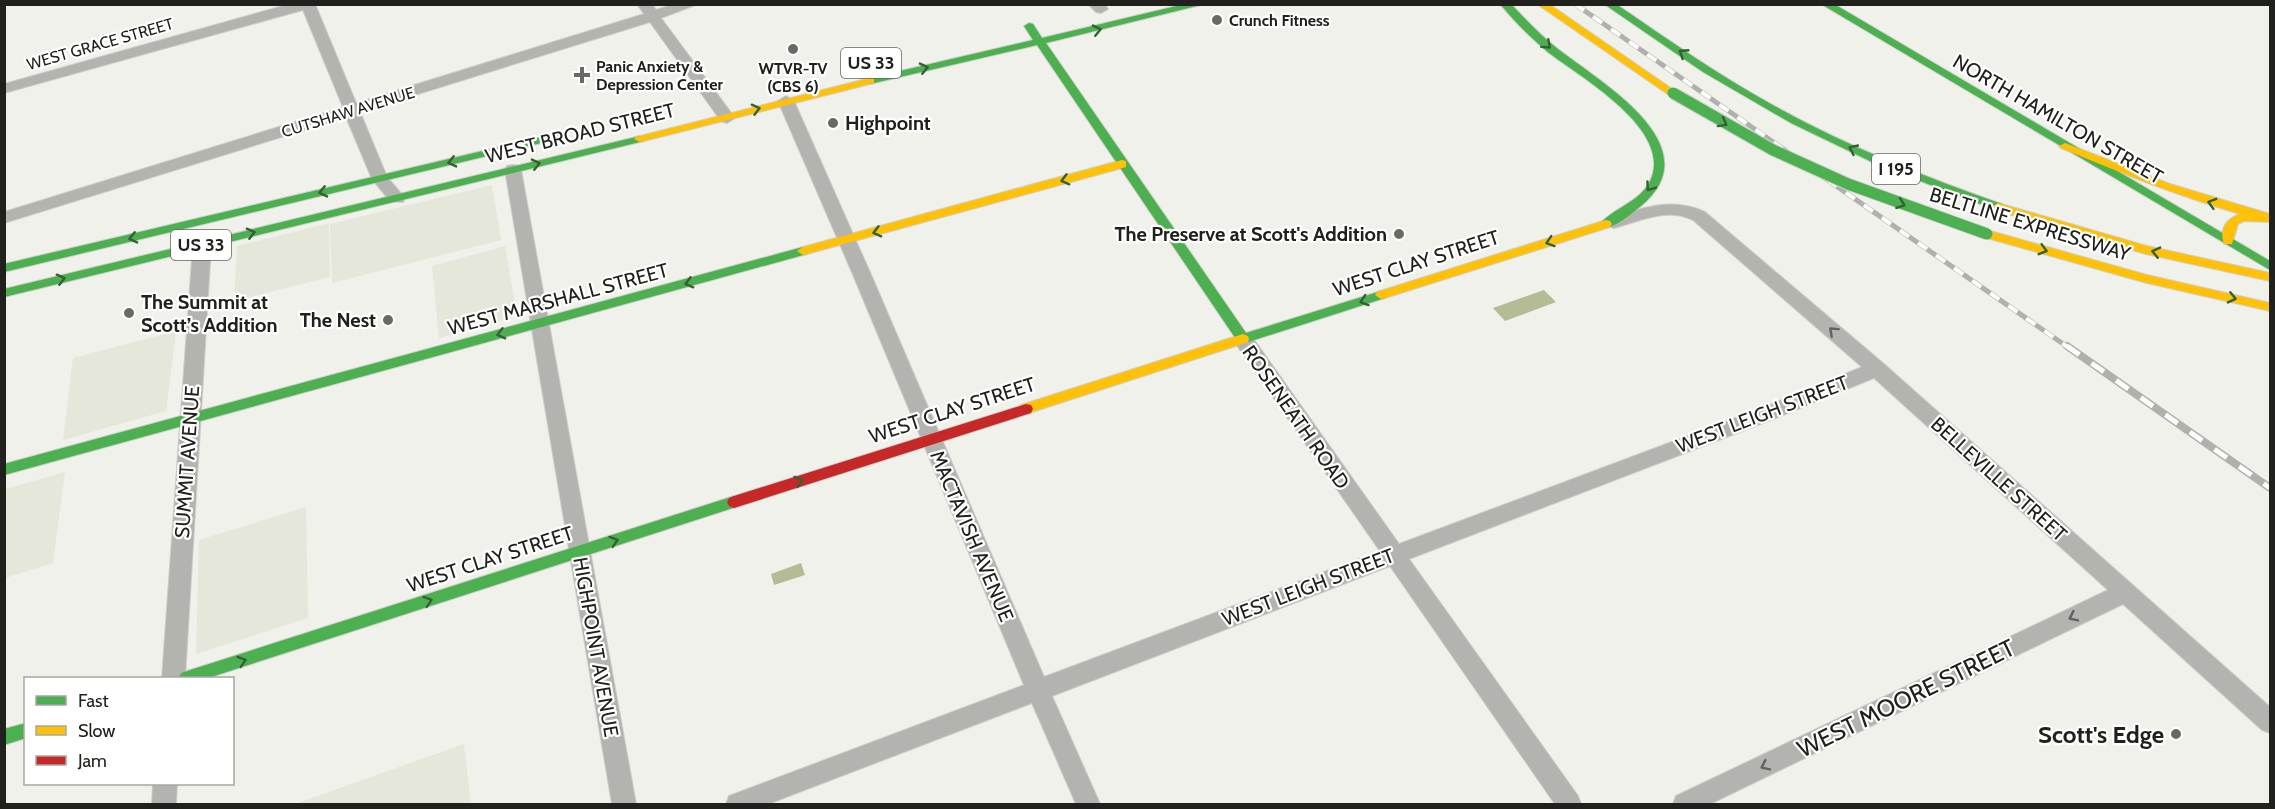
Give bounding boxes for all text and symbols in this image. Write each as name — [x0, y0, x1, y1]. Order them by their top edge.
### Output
place label: Crunch Fitness — [1229, 11, 1330, 30]
marker: Crunch Fitness — [1210, 13, 1224, 27]
street label: WEST GRACE STREET — [24, 14, 176, 74]
one-way arrow — [1092, 24, 1102, 37]
one-way arrow — [1540, 38, 1551, 49]
marker: WTVR-TV (CBS 6) — [786, 42, 800, 56]
road number: US 33 — [841, 48, 901, 78]
one-way arrow — [1679, 49, 1690, 60]
street label: NORTH HAMILTON STREET — [1949, 49, 2167, 189]
place label: Panic Anxiety & Depression Center — [596, 57, 723, 94]
place label: WTVR-TV (CBS 6) — [758, 59, 828, 96]
one-way arrow — [919, 63, 929, 76]
marker: Panic Anxiety & Depression Center — [573, 66, 591, 84]
street label: CUTSHAW AVENUE — [279, 83, 417, 141]
street label: WEST BROAD STREET — [483, 98, 678, 168]
one-way arrow — [751, 104, 761, 117]
place label: Highpoint — [845, 111, 931, 135]
marker: Highpoint — [826, 116, 840, 130]
one-way arrow — [1717, 116, 1728, 127]
one-way arrow — [1849, 144, 1860, 156]
one-way arrow — [447, 154, 457, 167]
road number: I 195 — [1872, 154, 1920, 184]
one-way arrow — [531, 159, 541, 172]
one-way arrow — [1060, 173, 1071, 185]
one-way arrow — [1646, 181, 1657, 192]
street label: BELTLINE EXPRESSWAY — [1927, 182, 2134, 266]
one-way arrow — [318, 185, 328, 198]
one-way arrow — [1895, 197, 1905, 210]
one-way arrow — [2208, 198, 2218, 210]
place label: The Preserve at Scott's Addition — [1115, 222, 1387, 246]
one-way arrow — [872, 224, 882, 237]
street label: WEST CLAY STREET — [1330, 225, 1502, 301]
marker: The Preserve at Scott's Addition — [1392, 227, 1406, 241]
one-way arrow — [246, 228, 256, 241]
one-way arrow — [128, 230, 138, 243]
road number: US 33 — [171, 230, 231, 260]
one-way arrow — [1545, 235, 1556, 247]
one-way arrow — [2037, 243, 2048, 255]
one-way arrow — [2152, 247, 2162, 260]
street label: WEST MARSHALL STREET — [445, 258, 671, 340]
one-way arrow — [56, 273, 66, 286]
one-way arrow — [684, 276, 695, 288]
place label: The Summit at Scott’s Addition — [141, 290, 278, 337]
one-way arrow — [2227, 291, 2237, 304]
one-way arrow — [1359, 294, 1370, 306]
marker: The Summit at Scott’s Addition — [122, 306, 136, 320]
place label: The Nest — [300, 308, 376, 332]
marker: The Nest — [381, 313, 395, 327]
one-way arrow — [496, 327, 506, 340]
one-way arrow — [1829, 327, 1840, 338]
street label: ROSENEATH ROAD — [1237, 340, 1355, 494]
street label: WEST LEIGH STREET — [1673, 370, 1852, 458]
street label: WEST CLAY STREET — [866, 372, 1038, 448]
street label: SUMMIT AVENUE — [170, 385, 204, 539]
street label: BELLEVILLE STREET — [1926, 412, 2072, 546]
street label: MACTAVISH AVENUE — [925, 447, 1019, 625]
one-way arrow — [793, 476, 804, 489]
street label: WEST CLAY STREET — [404, 521, 576, 597]
one-way arrow — [608, 536, 619, 549]
street label: WEST LEIGH STREET — [1219, 543, 1398, 631]
street label: HIGHPOINT AVENUE — [568, 555, 624, 739]
one-way arrow — [422, 596, 433, 608]
one-way arrow — [2069, 610, 2080, 622]
street label: WEST MOORE STREET — [1793, 633, 2020, 763]
one-way arrow — [236, 655, 247, 668]
legend — [24, 677, 234, 785]
text: Fast — [78, 690, 109, 712]
text: Slow — [78, 720, 115, 742]
place label: Scott's Edge — [2038, 720, 2164, 749]
marker: Scott's Edge — [2169, 727, 2183, 741]
text: Jam — [77, 750, 107, 772]
one-way arrow — [1761, 758, 1772, 770]

